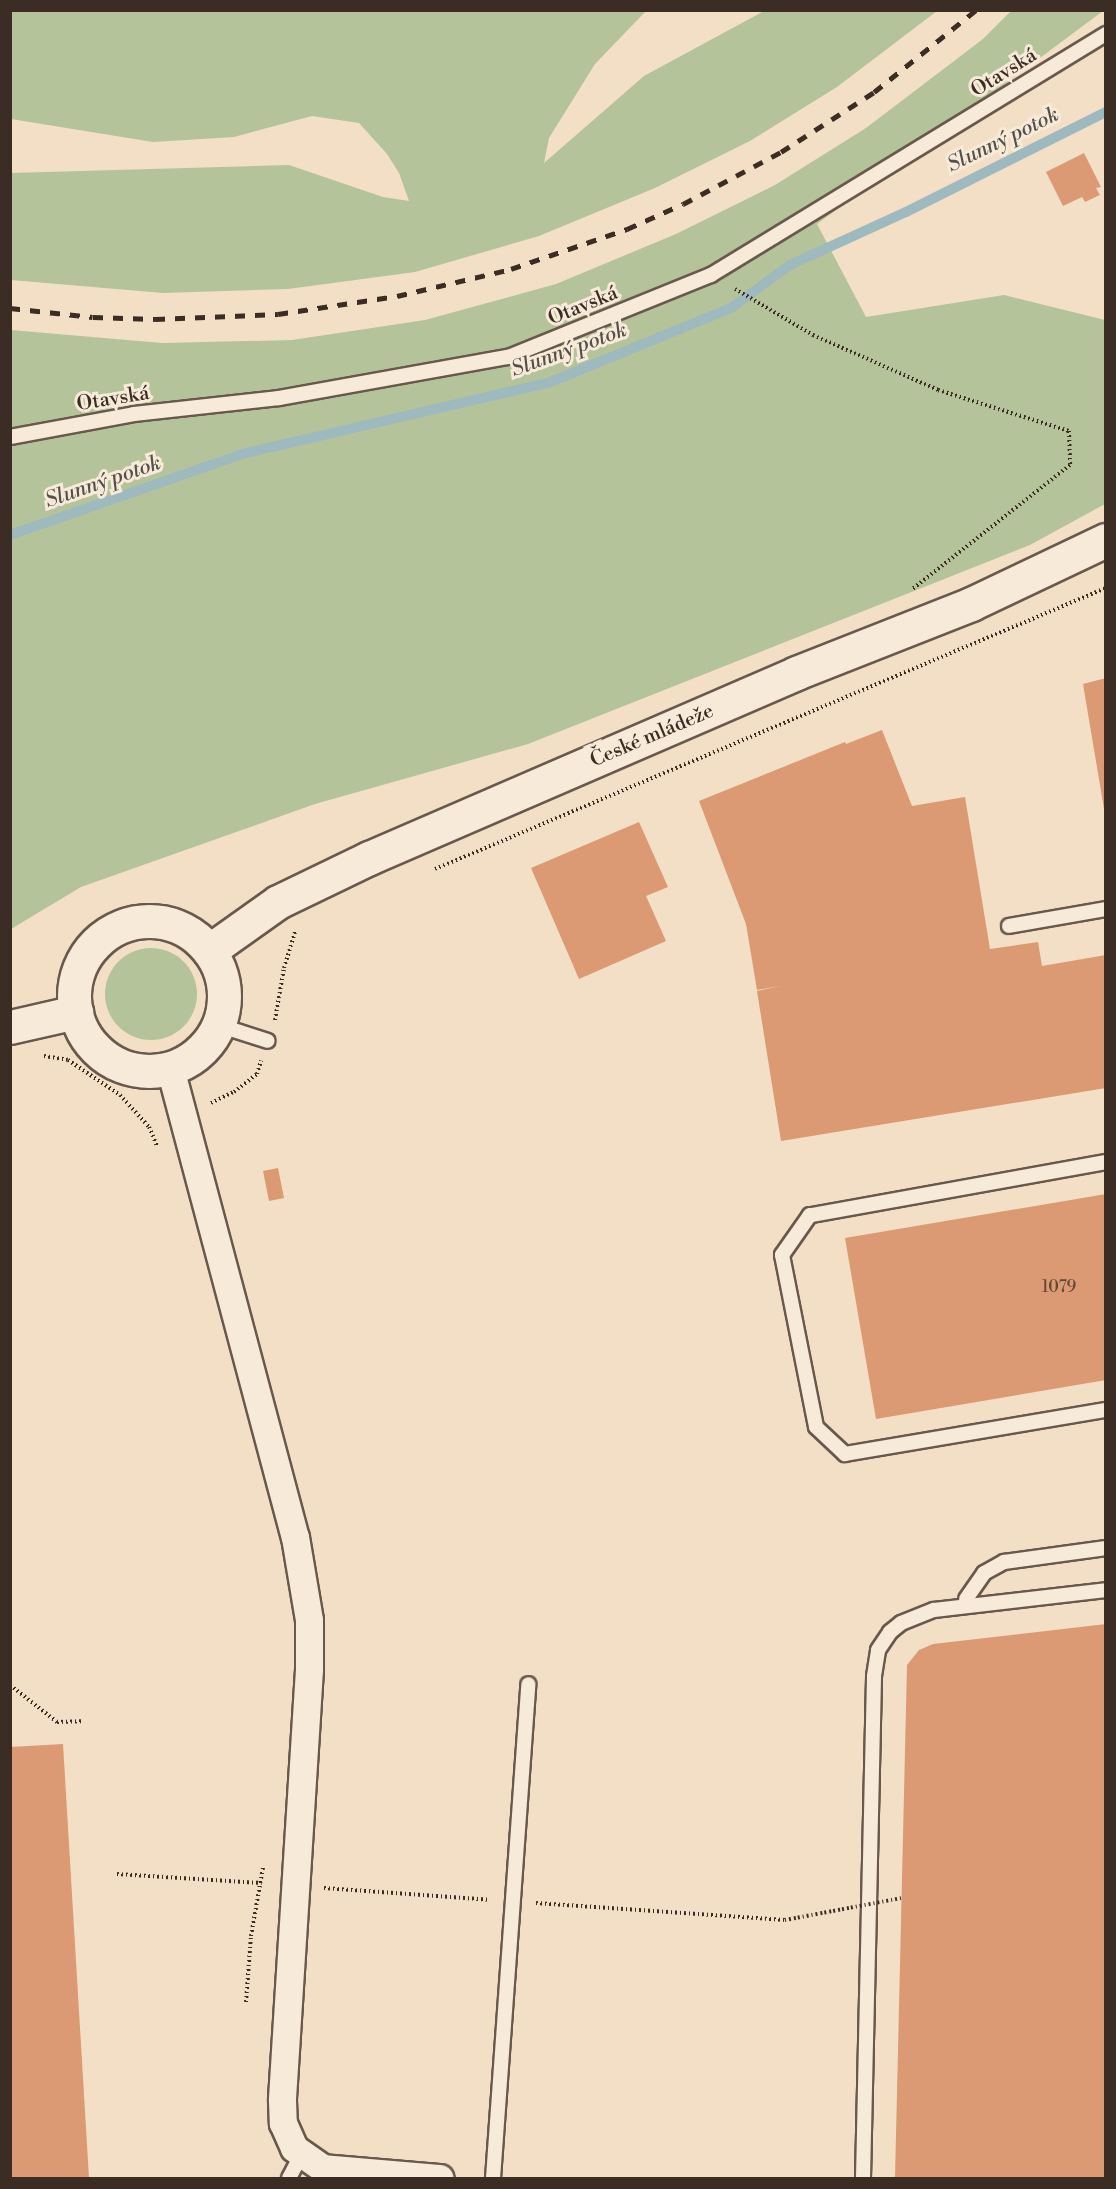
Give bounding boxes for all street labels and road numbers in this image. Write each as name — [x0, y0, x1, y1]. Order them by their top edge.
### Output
street label: Otavská — [967, 44, 1041, 102]
street label: Otavská — [545, 281, 621, 331]
street label: Otavská — [75, 381, 151, 417]
street label: České mládeže — [587, 699, 717, 773]

